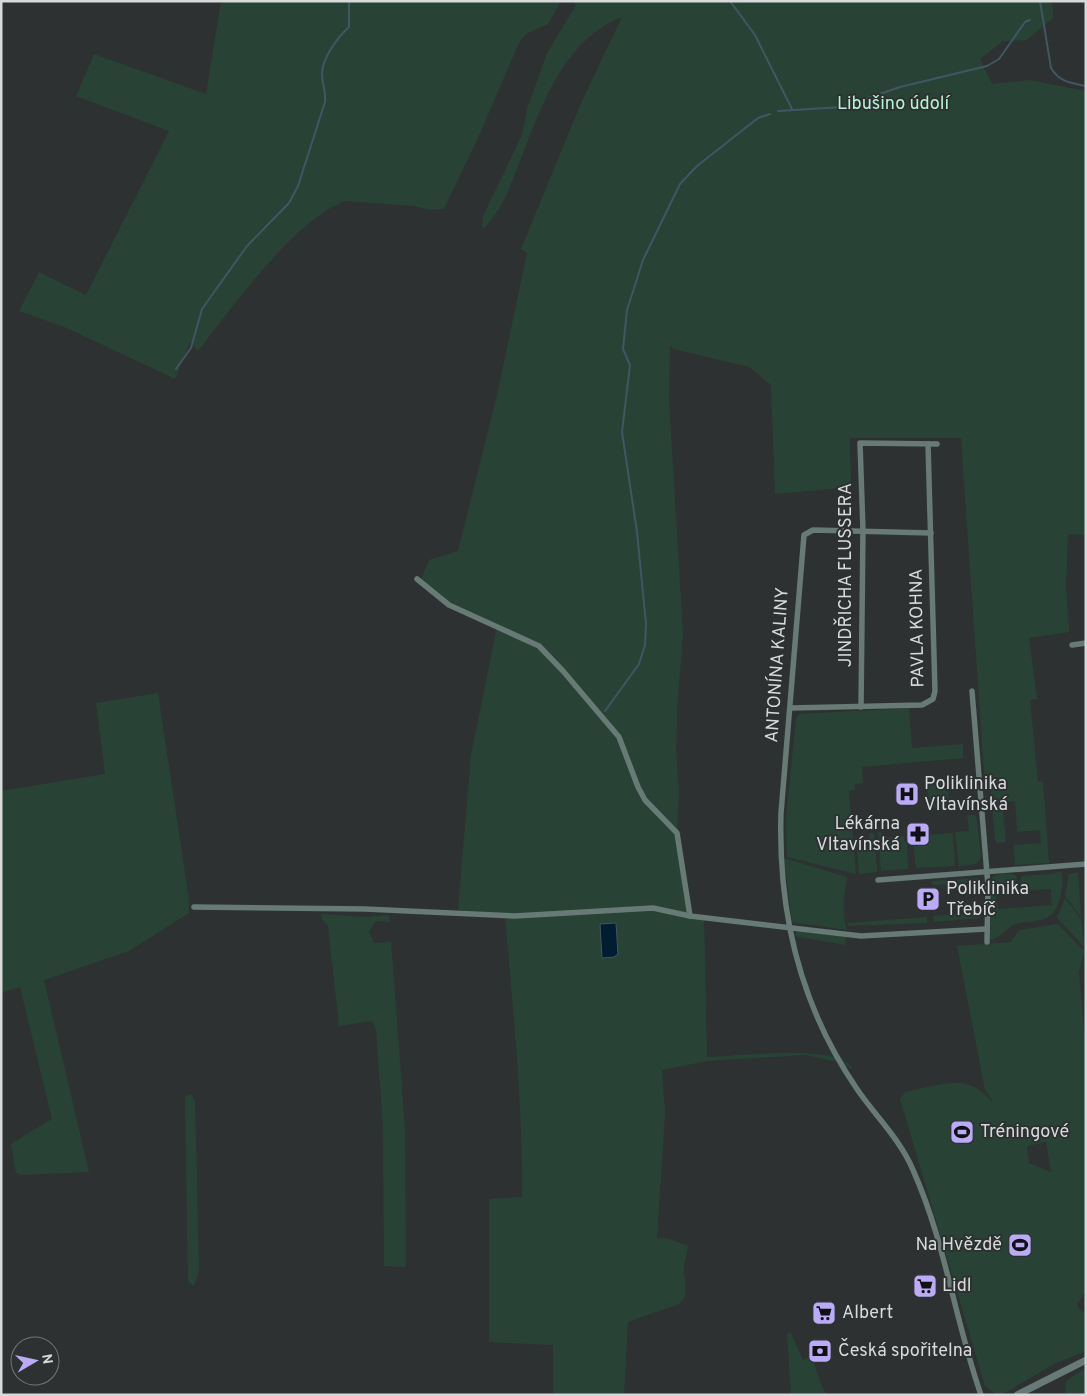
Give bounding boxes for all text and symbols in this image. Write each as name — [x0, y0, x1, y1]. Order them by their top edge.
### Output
park label: Libušino údolí — [837, 93, 951, 116]
street label: JINDŘICHA FLUSSERA — [833, 483, 858, 667]
street label: PAVLA KOHNA — [905, 568, 931, 688]
street label: ANTONÍNA KALINY — [759, 586, 795, 743]
place label: Poliklinika Vltavínská — [924, 773, 1008, 817]
hospital icon: Poliklinika Vltavínská — [894, 781, 920, 807]
place label: Lékárna Vltavínská — [816, 813, 900, 857]
pharmacy icon: Lékárna Vltavínská — [905, 821, 931, 847]
place label: Poliklinika Třebíč — [946, 878, 1029, 922]
parking icon: Poliklinika Třebíč — [915, 886, 941, 912]
sports icon: Tréningové — [949, 1119, 975, 1145]
place label: Tréningové — [980, 1121, 1069, 1144]
sports icon: Na Hvězdě — [1007, 1232, 1033, 1258]
place label: Na Hvězdě — [916, 1234, 1002, 1257]
supermarket icon: Lidl — [912, 1273, 938, 1299]
place label: Lidl — [942, 1275, 971, 1298]
supermarket icon: Albert — [811, 1300, 837, 1326]
place label: Albert — [842, 1302, 893, 1325]
north arrow — [10, 1336, 60, 1386]
bank icon: Česká spořitelna — [807, 1338, 833, 1364]
place label: Česká spořitelna — [838, 1338, 972, 1363]
text: N — [37, 1353, 56, 1366]

